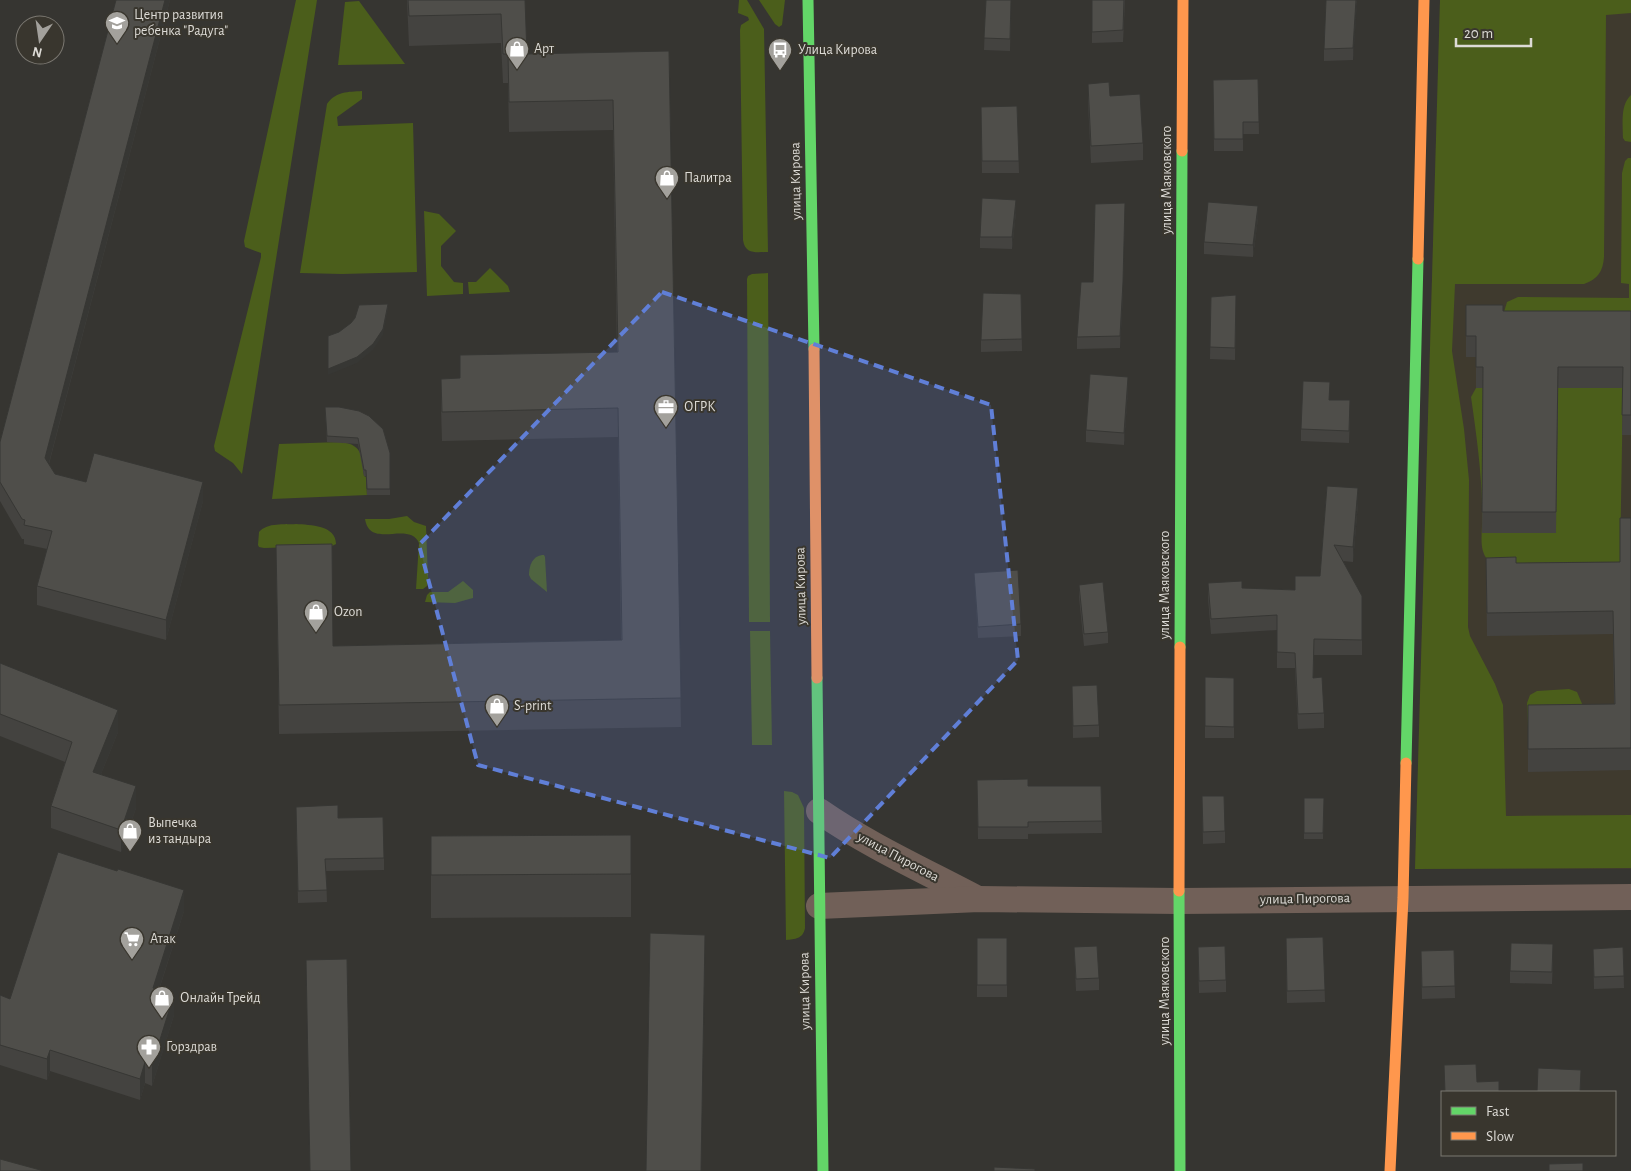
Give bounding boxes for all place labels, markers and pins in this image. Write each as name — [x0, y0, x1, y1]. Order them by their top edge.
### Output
place label: Центр развития ребенка "Радуга" — [134, 8, 228, 38]
school or university icon: Центр развития ребенка "Радуга" — [104, 10, 130, 44]
shop icon: Арт — [504, 36, 530, 70]
bus stop icon: Улица Кирова — [767, 37, 793, 71]
place label: Арт — [534, 42, 555, 56]
place label: Улица Кирова — [798, 43, 878, 57]
shop icon: Палитра — [654, 165, 680, 199]
place label: Палитра — [684, 171, 732, 185]
office icon: ОГРК — [653, 394, 679, 428]
place label: ОГРК — [684, 400, 715, 414]
shop icon: Ozon — [303, 599, 329, 633]
place label: Ozon — [334, 605, 362, 619]
shop icon: S-print — [484, 693, 510, 727]
place label: S-print — [514, 699, 552, 713]
place label: Выпечка из тандыра — [148, 816, 212, 846]
shop icon: Выпечка из тандыра — [117, 818, 143, 852]
supermarket icon: Атак — [119, 926, 145, 960]
place label: Атак — [150, 932, 176, 946]
shop icon: Онлайн Трейд — [149, 985, 175, 1019]
place label: Онлайн Трейд — [180, 991, 261, 1005]
pharmacy icon: Горздрав — [136, 1034, 162, 1068]
place label: Горздрав — [166, 1040, 217, 1054]

